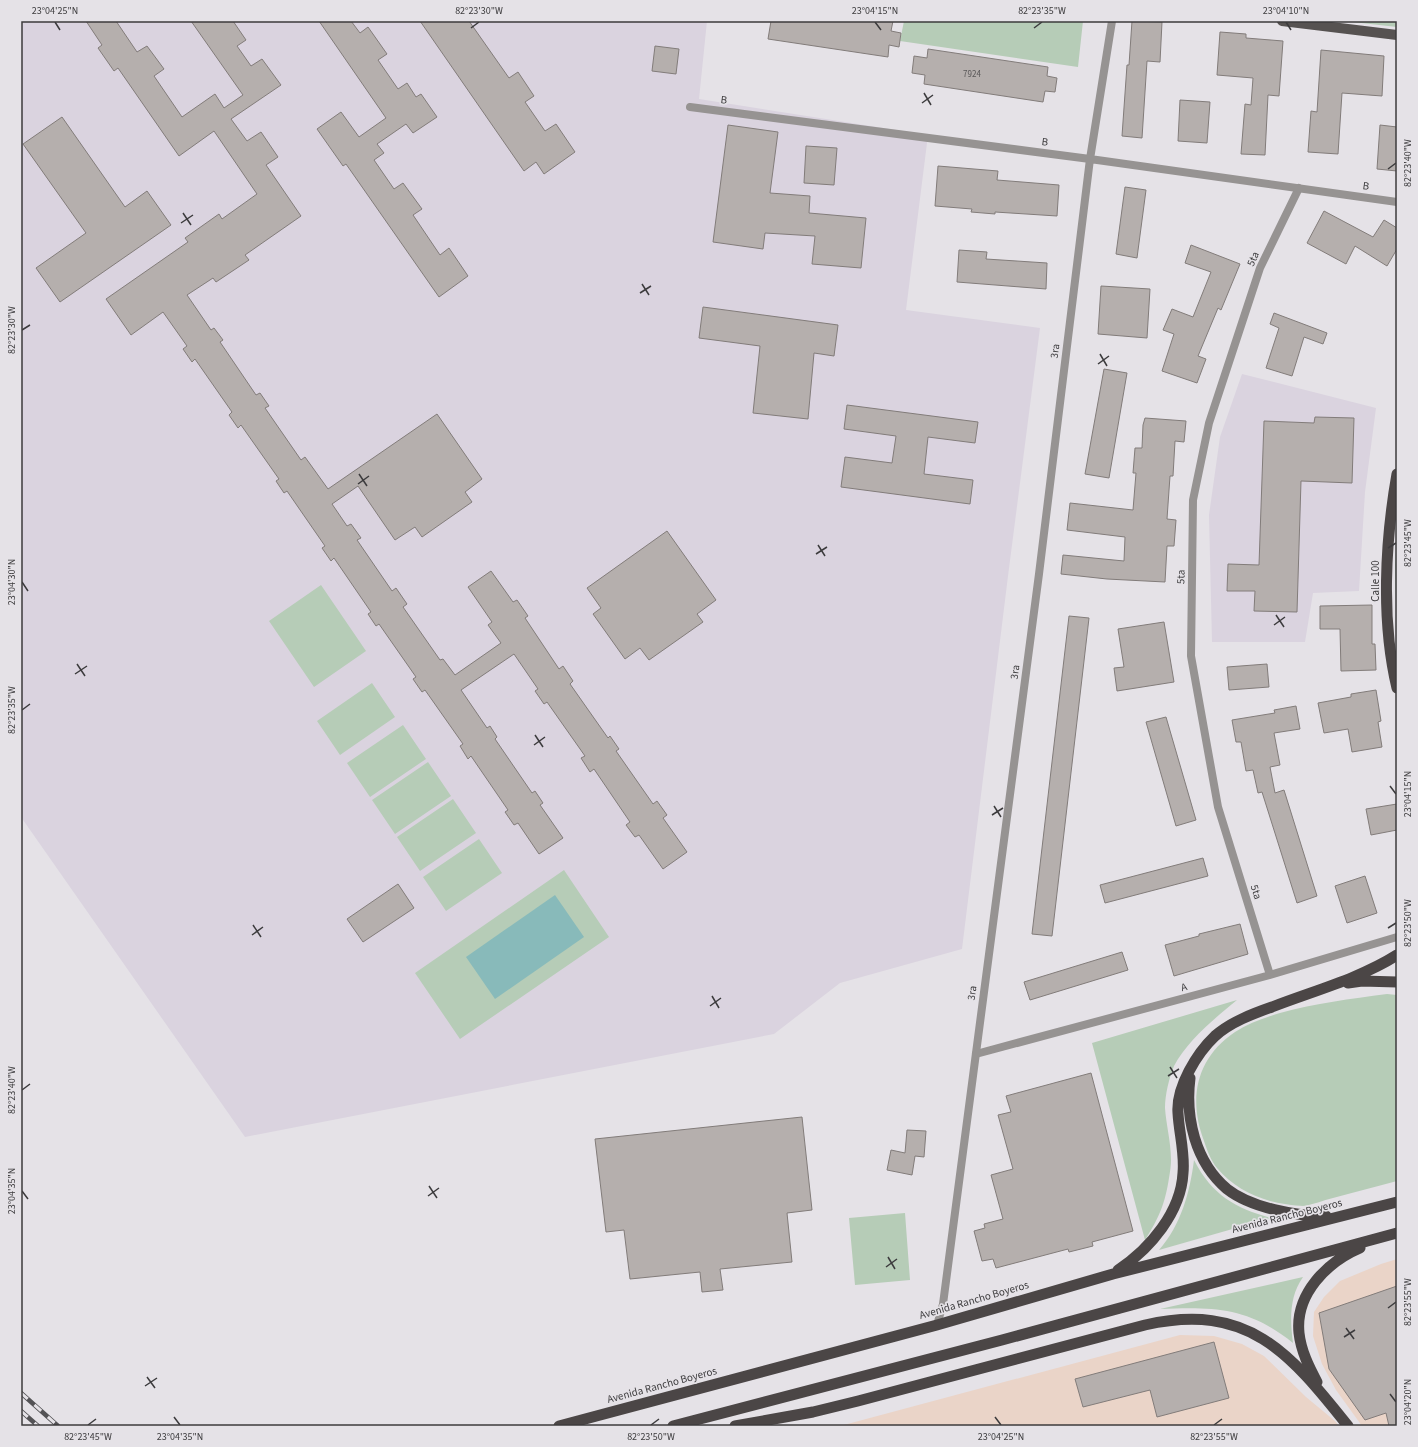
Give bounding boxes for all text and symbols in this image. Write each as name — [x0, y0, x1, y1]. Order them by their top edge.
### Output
text: 23°04'25"N — [32, 4, 78, 18]
text: 82°23'30"W — [455, 4, 503, 18]
text: 23°04'15"N — [852, 4, 898, 18]
text: 82°23'35"W — [1018, 4, 1066, 18]
text: 23°04'10"N — [1263, 4, 1309, 18]
house number: 7924 — [963, 68, 981, 81]
street label: B — [720, 92, 729, 108]
street label: B — [1041, 134, 1050, 150]
text: 82°23'40"W — [1401, 139, 1415, 187]
street label: B — [1362, 178, 1371, 194]
street label: 5ta — [1243, 249, 1263, 269]
text: 82°23'30"W — [5, 306, 19, 354]
street label: 3ra — [1047, 343, 1063, 359]
text: 82°23'45"W — [1401, 519, 1415, 567]
text: 23°04'30"N — [5, 559, 19, 605]
street label: Calle 100 — [1368, 560, 1383, 602]
street label: 5ta — [1173, 570, 1189, 584]
street label: 3ra — [1007, 664, 1023, 680]
text: 82°23'35"W — [5, 686, 19, 734]
text: 23°04'15"N — [1401, 771, 1415, 817]
street label: 5ta — [1247, 883, 1265, 901]
text: 82°23'50"W — [1401, 899, 1415, 947]
street label: A — [1179, 979, 1189, 995]
street label: 3ra — [964, 985, 980, 1001]
text: 82°23'40"W — [5, 1066, 19, 1114]
text: 23°04'35"N — [5, 1168, 19, 1214]
street label: Avenida Rancho Boyeros — [1230, 1195, 1344, 1237]
street label: Avenida Rancho Boyeros — [918, 1277, 1031, 1323]
text: 82°23'55"W — [1401, 1278, 1415, 1326]
street label: Avenida Rancho Boyeros — [605, 1363, 719, 1407]
text: 23°04'20"N — [1401, 1379, 1415, 1425]
text: 82°23'45"W — [64, 1430, 112, 1444]
text: 23°04'35"N — [157, 1430, 203, 1444]
text: 82°23'50"W — [627, 1430, 675, 1444]
text: 23°04'25"N — [978, 1430, 1024, 1444]
text: 82°23'55"W — [1190, 1430, 1238, 1444]

